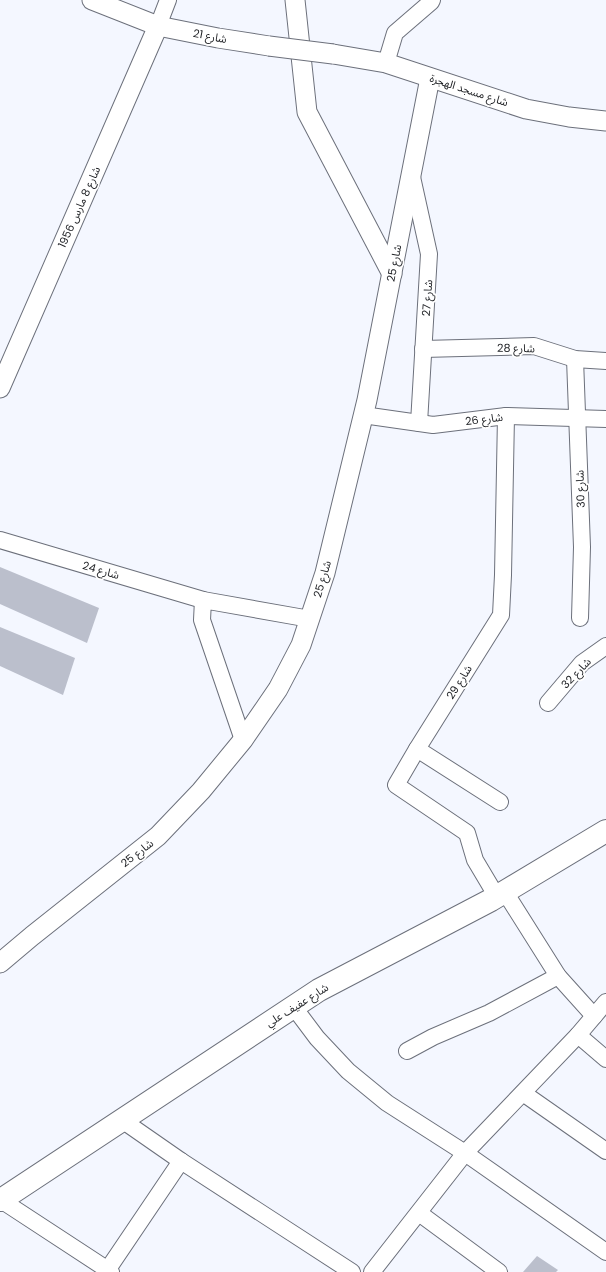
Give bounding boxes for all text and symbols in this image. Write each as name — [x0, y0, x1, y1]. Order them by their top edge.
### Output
street label: شارع 21 — [192, 25, 229, 47]
street label: شارع مسجد الهجرة — [428, 70, 511, 110]
street label: شارع 8 مارس 1956 — [54, 163, 104, 250]
street label: شارع 25 — [383, 243, 406, 283]
street label: شارع 27 — [418, 279, 436, 317]
street label: شارع 28 — [497, 340, 535, 356]
street label: شارع 26 — [464, 409, 504, 429]
street label: شارع 30 — [571, 469, 589, 508]
street label: شارع 24 — [81, 557, 122, 583]
street label: شارع 25 — [309, 558, 335, 599]
street label: شارع 32 — [557, 654, 595, 692]
street label: شارع 29 — [442, 661, 476, 702]
street label: شارع 25 — [117, 835, 157, 871]
street label: شارع عفيف علي — [262, 979, 333, 1032]

